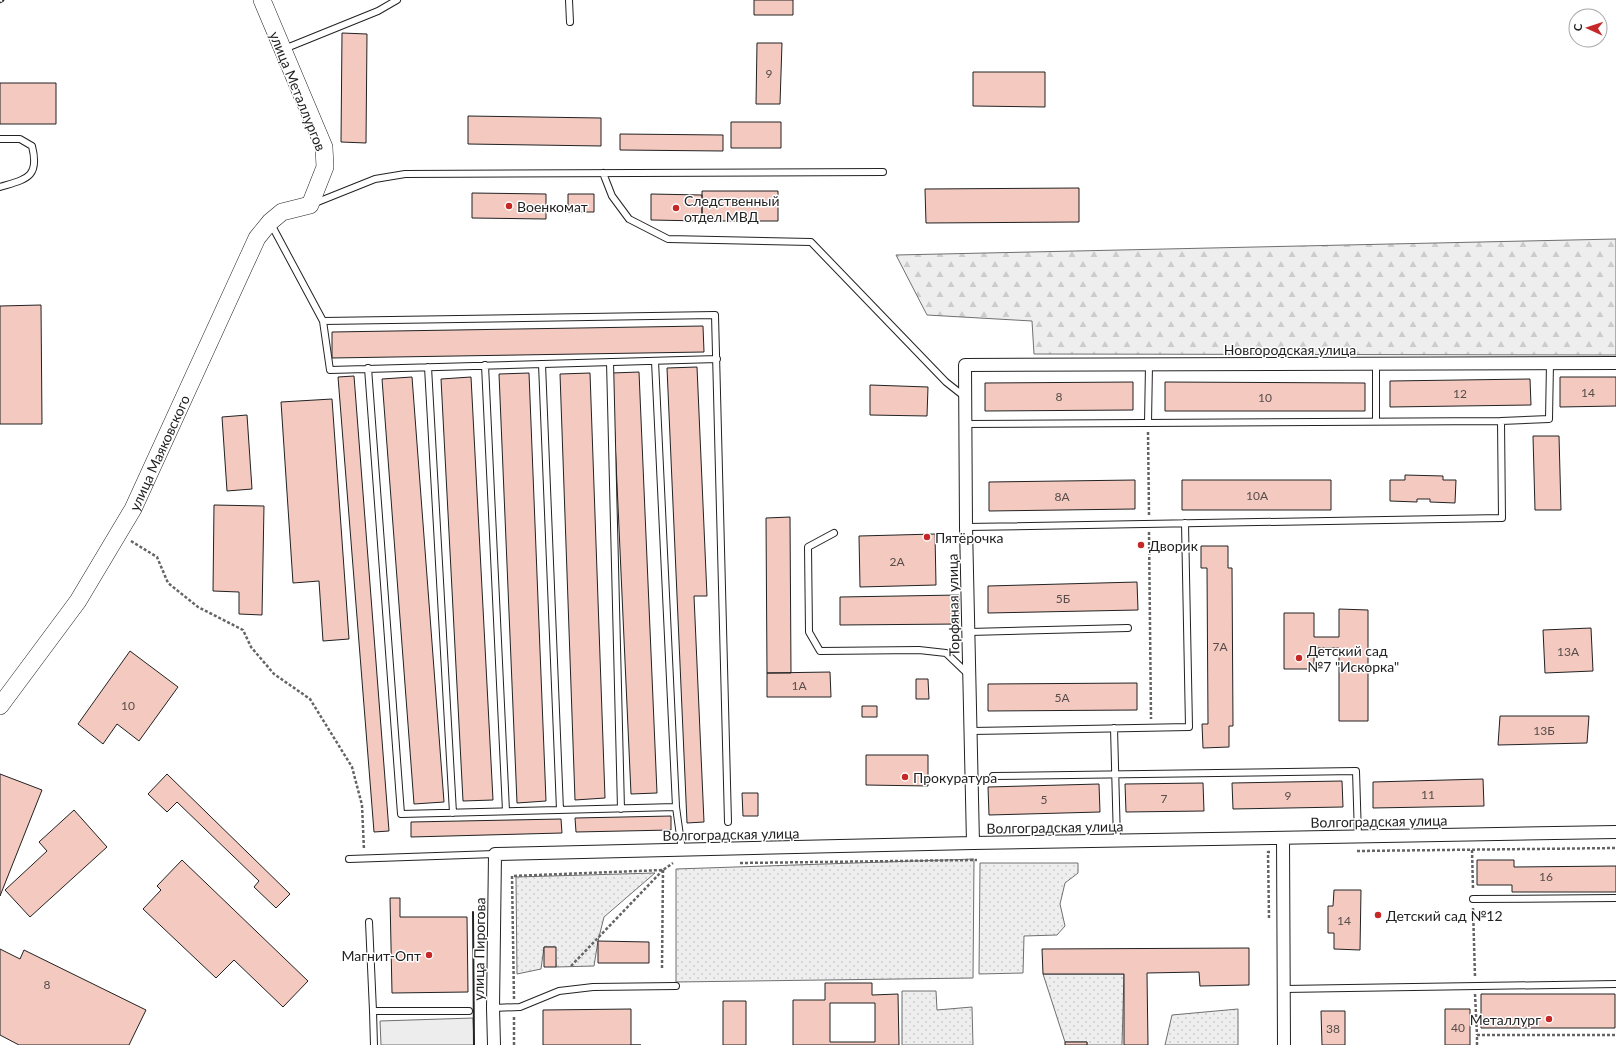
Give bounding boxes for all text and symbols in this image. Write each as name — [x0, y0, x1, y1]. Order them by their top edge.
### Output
north arrow — [1568, 8, 1608, 48]
text: С — [1571, 23, 1584, 31]
street label: улица Металлургов — [266, 29, 330, 153]
house number: 9 — [766, 66, 773, 81]
place label: Следственный отдел МВД — [684, 192, 779, 225]
place label: Военкомат — [517, 198, 588, 215]
marker: Военкомат — [504, 201, 514, 211]
marker: Следственный отдел МВД — [671, 203, 681, 213]
street label: Новгородская улица — [1224, 341, 1356, 358]
house number: 14 — [1581, 385, 1595, 400]
house number: 12 — [1453, 386, 1467, 401]
house number: 8 — [1056, 389, 1063, 404]
house number: 10 — [1258, 390, 1272, 405]
street label: улица Маяковского — [125, 392, 193, 513]
house number: 10А — [1246, 488, 1269, 503]
house number: 8А — [1054, 489, 1070, 504]
place label: Пятёрочка — [935, 529, 1003, 546]
marker: Пятёрочка — [922, 532, 932, 542]
place label: Дворик — [1149, 537, 1199, 554]
marker: Дворик — [1136, 540, 1146, 550]
house number: 2А — [889, 554, 905, 569]
street label: Торфяная улица — [944, 554, 962, 656]
house number: 5Б — [1056, 591, 1070, 606]
house number: 7А — [1212, 639, 1228, 654]
place label: Детский cад №7 "Искорка" — [1307, 642, 1399, 675]
house number: 13А — [1557, 644, 1580, 659]
marker: Детский cад №7 "Искорка" — [1294, 653, 1304, 663]
house number: 1А — [791, 678, 807, 693]
house number: 5А — [1054, 690, 1070, 705]
house number: 10 — [121, 698, 135, 713]
house number: 13Б — [1533, 723, 1555, 738]
place label: Прокуратура — [913, 769, 997, 786]
marker: Прокуратура — [900, 772, 910, 782]
house number: 11 — [1421, 787, 1435, 802]
house number: 9 — [1285, 788, 1292, 803]
house number: 7 — [1161, 791, 1168, 806]
house number: 5 — [1041, 792, 1048, 807]
street label: Волгоградская улица — [1310, 811, 1448, 831]
street label: Волгоградская улица — [986, 817, 1124, 837]
street label: Волгоградская улица — [662, 824, 800, 844]
house number: 16 — [1539, 869, 1553, 884]
street label: улица Пирогова — [470, 897, 488, 1001]
place label: Детский cад №12 — [1386, 907, 1503, 924]
marker: Детский cад №12 — [1373, 910, 1383, 920]
house number: 14 — [1337, 913, 1351, 928]
place label: Магнит-Опт — [342, 947, 421, 964]
marker: Магнит-Опт — [424, 950, 434, 960]
house number: 8 — [44, 977, 51, 992]
place label: Металлург — [1470, 1011, 1541, 1028]
marker: Металлург — [1544, 1014, 1554, 1024]
house number: 40 — [1451, 1020, 1465, 1035]
house number: 38 — [1326, 1021, 1340, 1036]

